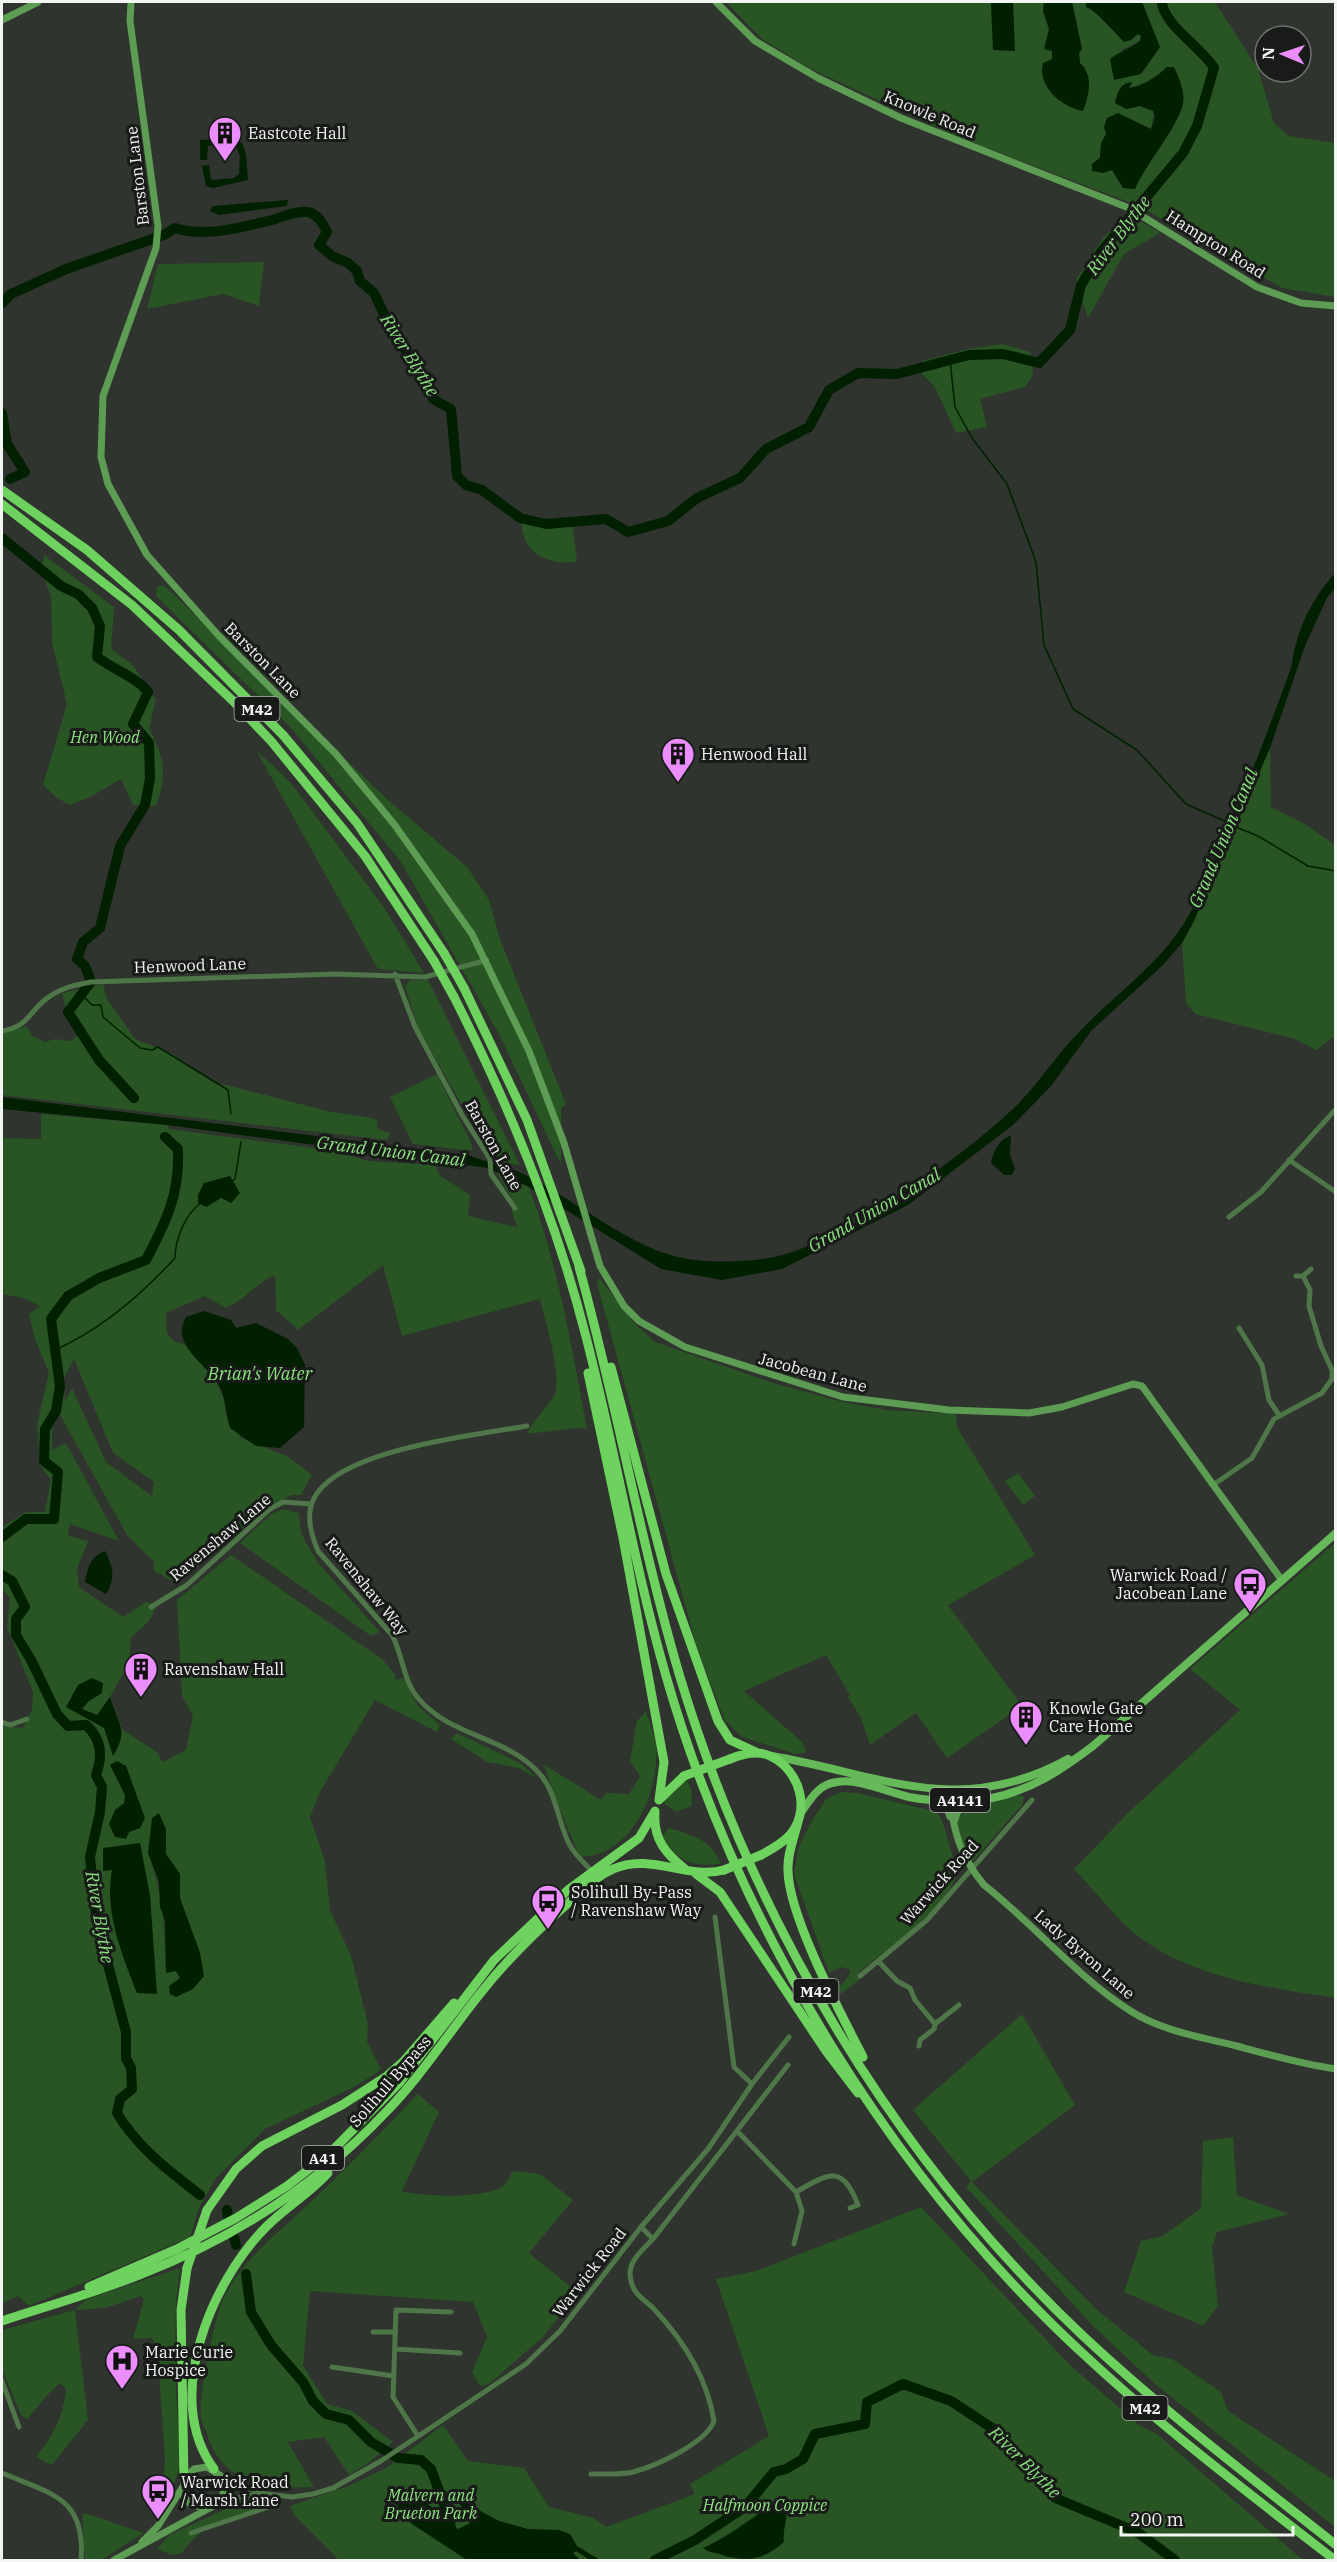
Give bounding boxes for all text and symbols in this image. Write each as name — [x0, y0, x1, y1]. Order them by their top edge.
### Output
north arrow — [1253, 24, 1313, 84]
text: N — [1258, 47, 1278, 60]
street label: Knowle Road — [881, 86, 979, 142]
building icon: Eastcote Hall — [207, 115, 243, 162]
place label: Eastcote Hall — [248, 123, 347, 143]
street label: Barston Lane — [121, 125, 153, 227]
water label: River Blythe — [1080, 191, 1155, 280]
street label: Hampton Road — [1163, 206, 1270, 283]
water label: River Blythe — [375, 309, 444, 401]
street label: Barston Lane — [221, 618, 305, 702]
road number: M42 — [234, 697, 280, 721]
park label: Hen Wood — [69, 727, 140, 747]
building icon: Henwood Hall — [660, 736, 696, 783]
place label: Henwood Hall — [701, 744, 807, 764]
water label: Grand Union Canal — [1183, 764, 1263, 911]
street label: Henwood Lane — [133, 953, 247, 977]
street label: Barston Lane — [461, 1096, 527, 1194]
water label: Grand Union Canal — [315, 1130, 467, 1172]
water label: Grand Union Canal — [804, 1162, 945, 1257]
street label: Jacobean Lane — [757, 1348, 869, 1396]
water label: Brian's Water — [207, 1362, 314, 1385]
street label: Ravenshaw Lane — [165, 1489, 275, 1585]
street label: Ravenshaw Way — [321, 1533, 413, 1640]
place label: Warwick Road / Jacobean Lane — [1110, 1565, 1227, 1603]
bus stop icon: Warwick Road / Jacobean Lane — [1232, 1566, 1268, 1613]
building icon: Ravenshaw Hall — [123, 1651, 159, 1698]
place label: Ravenshaw Hall — [164, 1659, 284, 1679]
place label: Knowle Gate Care Home — [1049, 1698, 1143, 1736]
building icon: Knowle Gate Care Home — [1008, 1699, 1044, 1746]
road number: A4141 — [930, 1788, 990, 1812]
street label: Warwick Road — [896, 1835, 983, 1929]
water label: River Blythe — [80, 1868, 119, 1965]
place label: Solihull By-Pass / Ravenshaw Way — [571, 1882, 702, 1920]
bus stop icon: Solihull By-Pass / Ravenshaw Way — [530, 1883, 566, 1930]
street label: Lady Byron Lane — [1031, 1905, 1139, 2003]
road number: M42 — [794, 1979, 838, 2003]
street label: Solihull Bypass — [345, 2031, 435, 2131]
road number: A41 — [302, 2146, 344, 2170]
street label: Warwick Road — [548, 2223, 630, 2321]
place label: Marie Curie Hospice — [145, 2342, 233, 2380]
hospital icon: Marie Curie Hospice — [104, 2343, 140, 2390]
road number: M42 — [1122, 2396, 1168, 2420]
water label: River Blythe — [983, 2420, 1066, 2503]
place label: Warwick Road / Marsh Lane — [181, 2472, 289, 2510]
bus stop icon: Warwick Road / Marsh Lane — [140, 2473, 176, 2520]
park label: Malvern and Brueton Park — [384, 2485, 478, 2523]
park label: Halfmoon Coppice — [702, 2495, 827, 2515]
scale bar — [1121, 2499, 1294, 2537]
text: 200 m — [1130, 2508, 1184, 2531]

